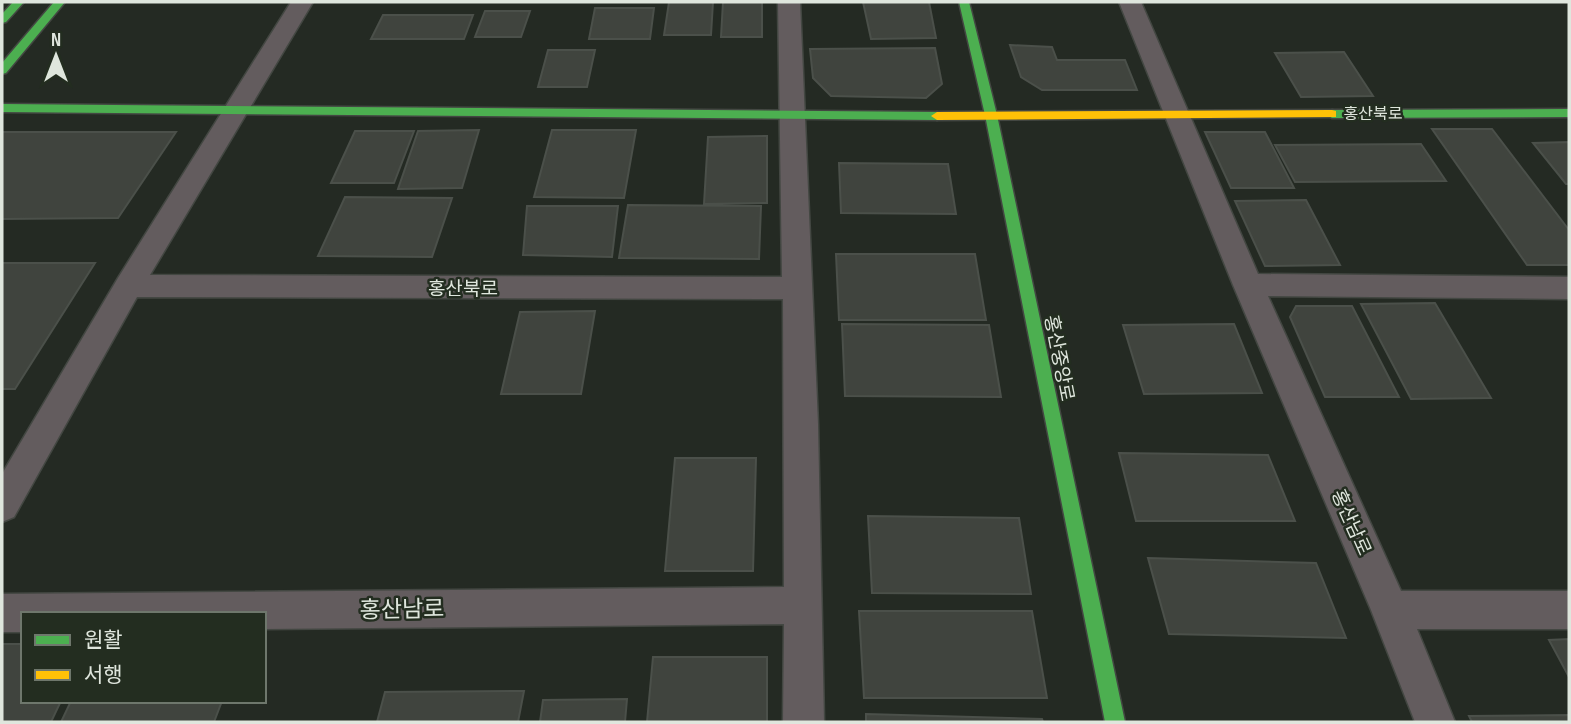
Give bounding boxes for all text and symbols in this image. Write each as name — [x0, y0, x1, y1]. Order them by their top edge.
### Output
north arrow — [21, 21, 91, 91]
text: N — [51, 29, 61, 52]
street label: 홍산북로 — [1344, 105, 1403, 124]
street label: 홍산북로 — [428, 278, 498, 301]
street label: 홍산중앙로 — [1039, 313, 1078, 403]
street label: 홍산남로 — [1326, 486, 1375, 559]
street label: 홍산남로 — [359, 595, 445, 625]
legend — [21, 612, 266, 703]
text: 원활 — [84, 628, 123, 653]
text: 서행 — [84, 663, 123, 688]

